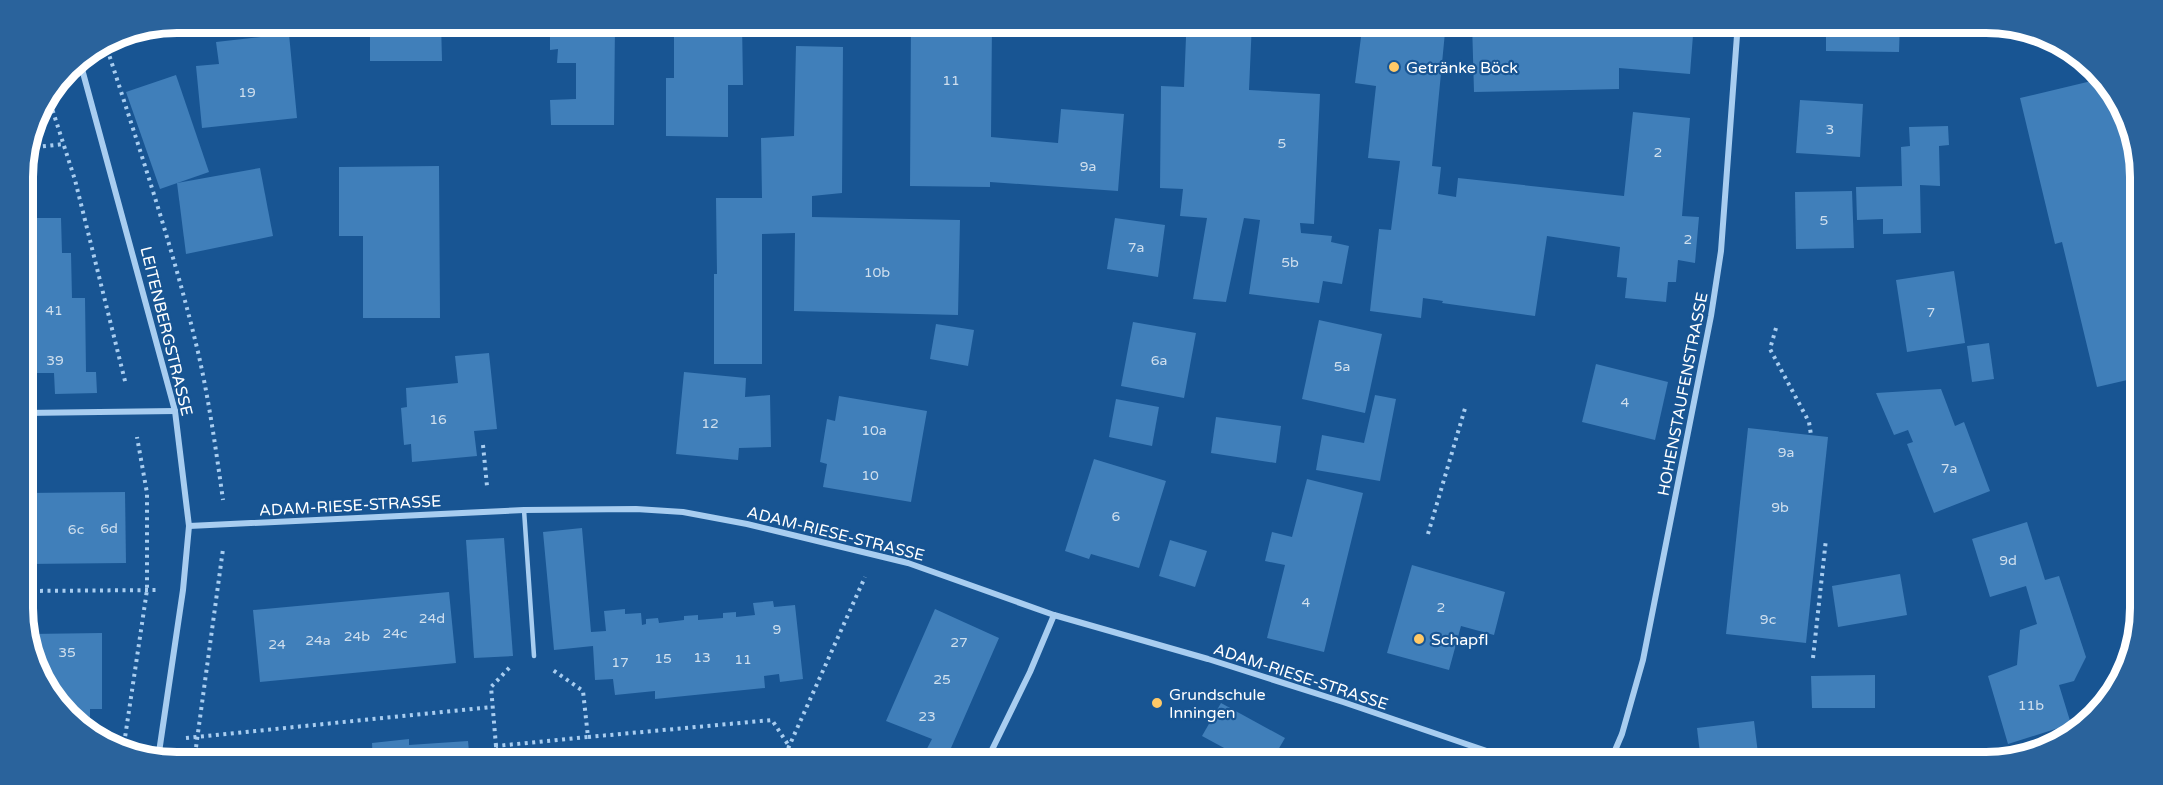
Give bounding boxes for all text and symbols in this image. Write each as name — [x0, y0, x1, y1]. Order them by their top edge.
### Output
place label: Getränke Böck — [1406, 58, 1518, 78]
marker: Getränke Böck — [1387, 60, 1401, 74]
house number: 11 — [942, 72, 960, 89]
house number: 19 — [238, 84, 256, 101]
house number: 3 — [1826, 121, 1834, 138]
house number: 5 — [1278, 135, 1286, 152]
house number: 2 — [1654, 144, 1662, 161]
house number: 9a — [1080, 158, 1096, 175]
house number: 5 — [1820, 212, 1828, 229]
house number: 2 — [1684, 231, 1692, 248]
house number: 7a — [1128, 239, 1144, 256]
street label: LEITENBERGSTRASSE — [135, 244, 197, 418]
house number: 5b — [1281, 254, 1299, 271]
house number: 10b — [864, 264, 890, 281]
street label: HOHENSTAUFENSTRASSE — [1653, 291, 1713, 498]
house number: 41 — [45, 302, 63, 319]
house number: 7 — [1927, 304, 1935, 321]
house number: 39 — [46, 352, 64, 369]
house number: 6a — [1151, 352, 1167, 369]
house number: 5a — [1334, 358, 1350, 375]
house number: 4 — [1621, 394, 1630, 411]
house number: 16 — [429, 411, 447, 428]
house number: 12 — [701, 415, 719, 432]
house number: 10a — [861, 422, 887, 439]
house number: 9a — [1778, 444, 1794, 461]
house number: 7a — [1941, 460, 1957, 477]
house number: 10 — [861, 467, 879, 484]
street label: ADAM-RIESE-STRASSE — [258, 491, 442, 521]
house number: 9b — [1771, 499, 1789, 516]
street label: ADAM-RIESE-STRASSE — [745, 502, 927, 566]
house number: 6 — [1112, 508, 1121, 525]
house number: 6d — [100, 520, 118, 537]
house number: 6c — [68, 521, 84, 538]
house number: 9d — [1999, 552, 2017, 569]
house number: 4 — [1302, 594, 1311, 611]
house number: 2 — [1437, 599, 1445, 616]
house number: 24d — [419, 610, 445, 627]
house number: 9c — [1760, 611, 1776, 628]
house number: 9 — [773, 621, 781, 638]
house number: 24c — [382, 625, 408, 642]
house number: 24b — [344, 628, 370, 645]
place label: Schapfl — [1431, 630, 1488, 650]
house number: 24a — [305, 632, 331, 649]
marker: Schapfl — [1412, 632, 1426, 646]
house number: 27 — [950, 634, 968, 651]
house number: 24 — [268, 636, 286, 653]
street label: ADAM-RIESE-STRASSE — [1211, 639, 1390, 715]
house number: 35 — [58, 644, 76, 661]
house number: 13 — [693, 649, 711, 666]
house number: 15 — [654, 650, 672, 667]
house number: 11 — [734, 651, 752, 668]
house number: 17 — [611, 654, 629, 671]
house number: 25 — [933, 671, 951, 688]
place label: Grundschule Inningen — [1169, 685, 1266, 723]
marker: Grundschule Inningen — [1150, 696, 1164, 710]
house number: 11b — [2018, 697, 2044, 714]
house number: 23 — [918, 708, 936, 725]

